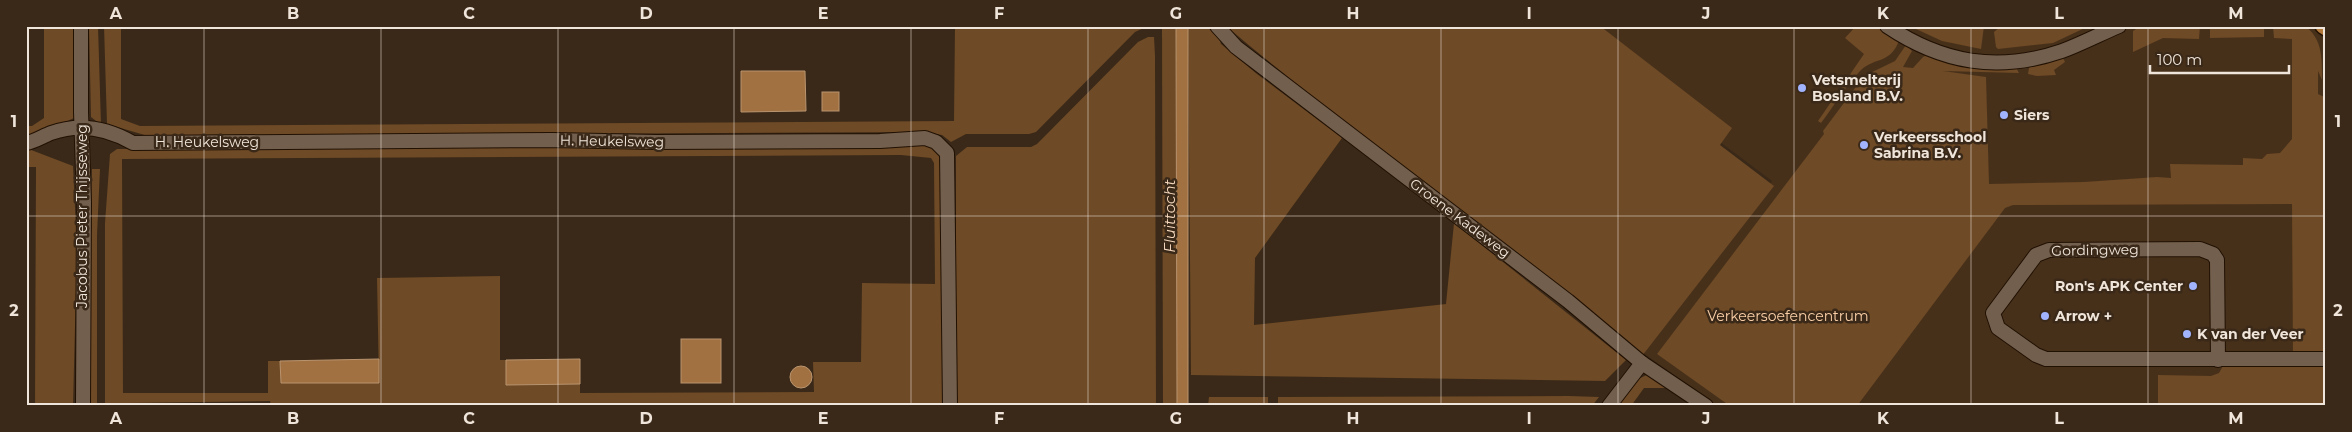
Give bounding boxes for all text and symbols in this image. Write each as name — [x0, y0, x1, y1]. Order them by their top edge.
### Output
text: A — [109, 4, 123, 23]
text: B — [287, 4, 299, 23]
text: C — [463, 4, 475, 23]
text: D — [639, 4, 653, 23]
text: E — [818, 4, 828, 23]
text: F — [994, 4, 1004, 23]
text: G — [1170, 4, 1182, 23]
text: H — [1347, 4, 1359, 23]
text: I — [1526, 4, 1532, 23]
text: J — [1701, 4, 1710, 23]
text: K — [1877, 4, 1890, 23]
text: L — [2054, 4, 2064, 23]
text: M — [2228, 4, 2244, 23]
scale bar — [2150, 42, 2288, 74]
text: 100 m — [2157, 50, 2202, 69]
place label: Vetsmelterij Bosland B.V. — [1811, 71, 1903, 105]
marker: Vetsmelterij Bosland B.V. — [1796, 82, 1808, 94]
place label: Siers — [2014, 106, 2050, 124]
marker: Siers — [1998, 109, 2010, 121]
text: 1 — [11, 112, 17, 131]
text: 1 — [2335, 112, 2341, 131]
street label: Jacobus Pieter Thijsseweg — [73, 124, 91, 309]
place label: Verkeersschool Sabrina B.V. — [1873, 128, 1986, 162]
street label: H. Heukelsweg — [560, 131, 664, 151]
street label: H. Heukelsweg — [155, 133, 259, 151]
marker: Verkeersschool Sabrina B.V. — [1858, 139, 1870, 151]
street label: Groene Kadeweg — [1406, 174, 1514, 262]
water label: Fluittocht — [1160, 179, 1179, 253]
street label: Gordingweg — [2051, 240, 2139, 260]
place label: Ron's APK Center — [2055, 277, 2183, 295]
marker: Ron's APK Center — [2187, 280, 2199, 292]
text: 2 — [9, 301, 19, 320]
text: 2 — [2333, 301, 2343, 320]
park label: Verkeersoefencentrum — [1707, 307, 1869, 325]
place label: Arrow + — [2054, 307, 2112, 325]
marker: Arrow + — [2039, 310, 2051, 322]
place label: K van der Veer — [2197, 325, 2304, 343]
marker: K van der Veer — [2181, 328, 2193, 340]
text: A — [109, 409, 123, 428]
text: B — [287, 409, 299, 428]
text: C — [463, 409, 475, 428]
text: D — [639, 409, 653, 428]
text: E — [818, 409, 828, 428]
text: F — [994, 409, 1004, 428]
text: G — [1170, 409, 1182, 428]
text: H — [1347, 409, 1359, 428]
text: I — [1526, 409, 1532, 428]
text: J — [1701, 409, 1710, 428]
text: K — [1877, 409, 1890, 428]
text: L — [2054, 409, 2064, 428]
text: M — [2228, 409, 2244, 428]

